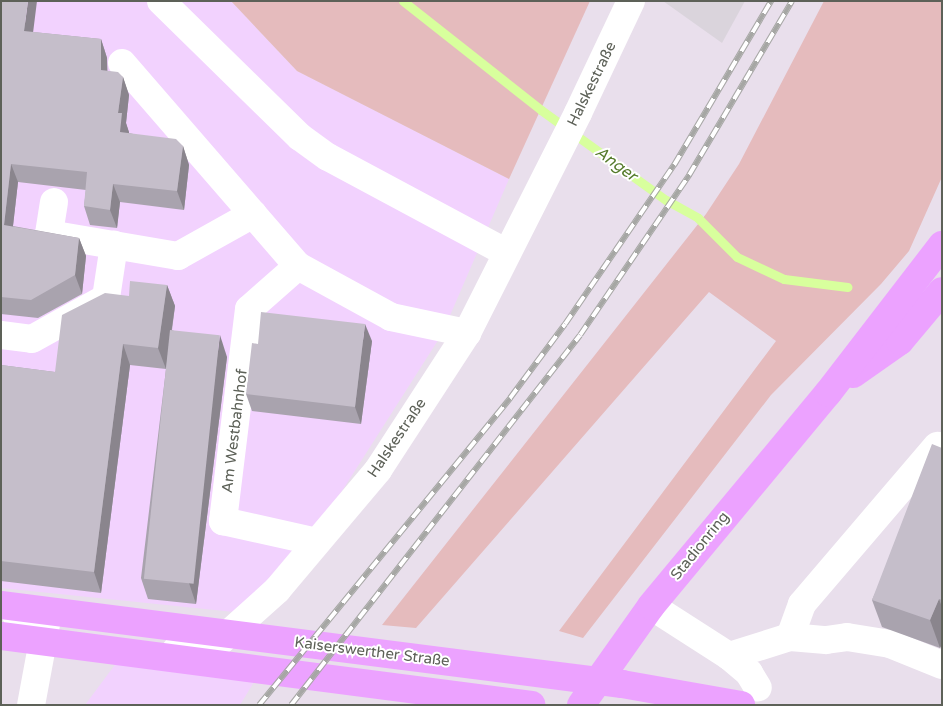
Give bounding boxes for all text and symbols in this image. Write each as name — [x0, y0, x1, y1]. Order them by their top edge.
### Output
street label: Halskestraße — [564, 39, 620, 129]
water label: Anger — [591, 142, 641, 186]
street label: Am Westbahnhof — [218, 368, 252, 494]
street label: Halskestraße — [364, 395, 430, 481]
street label: Stadionring — [667, 508, 733, 584]
street label: Kaiserswerther Straße — [293, 634, 451, 670]

